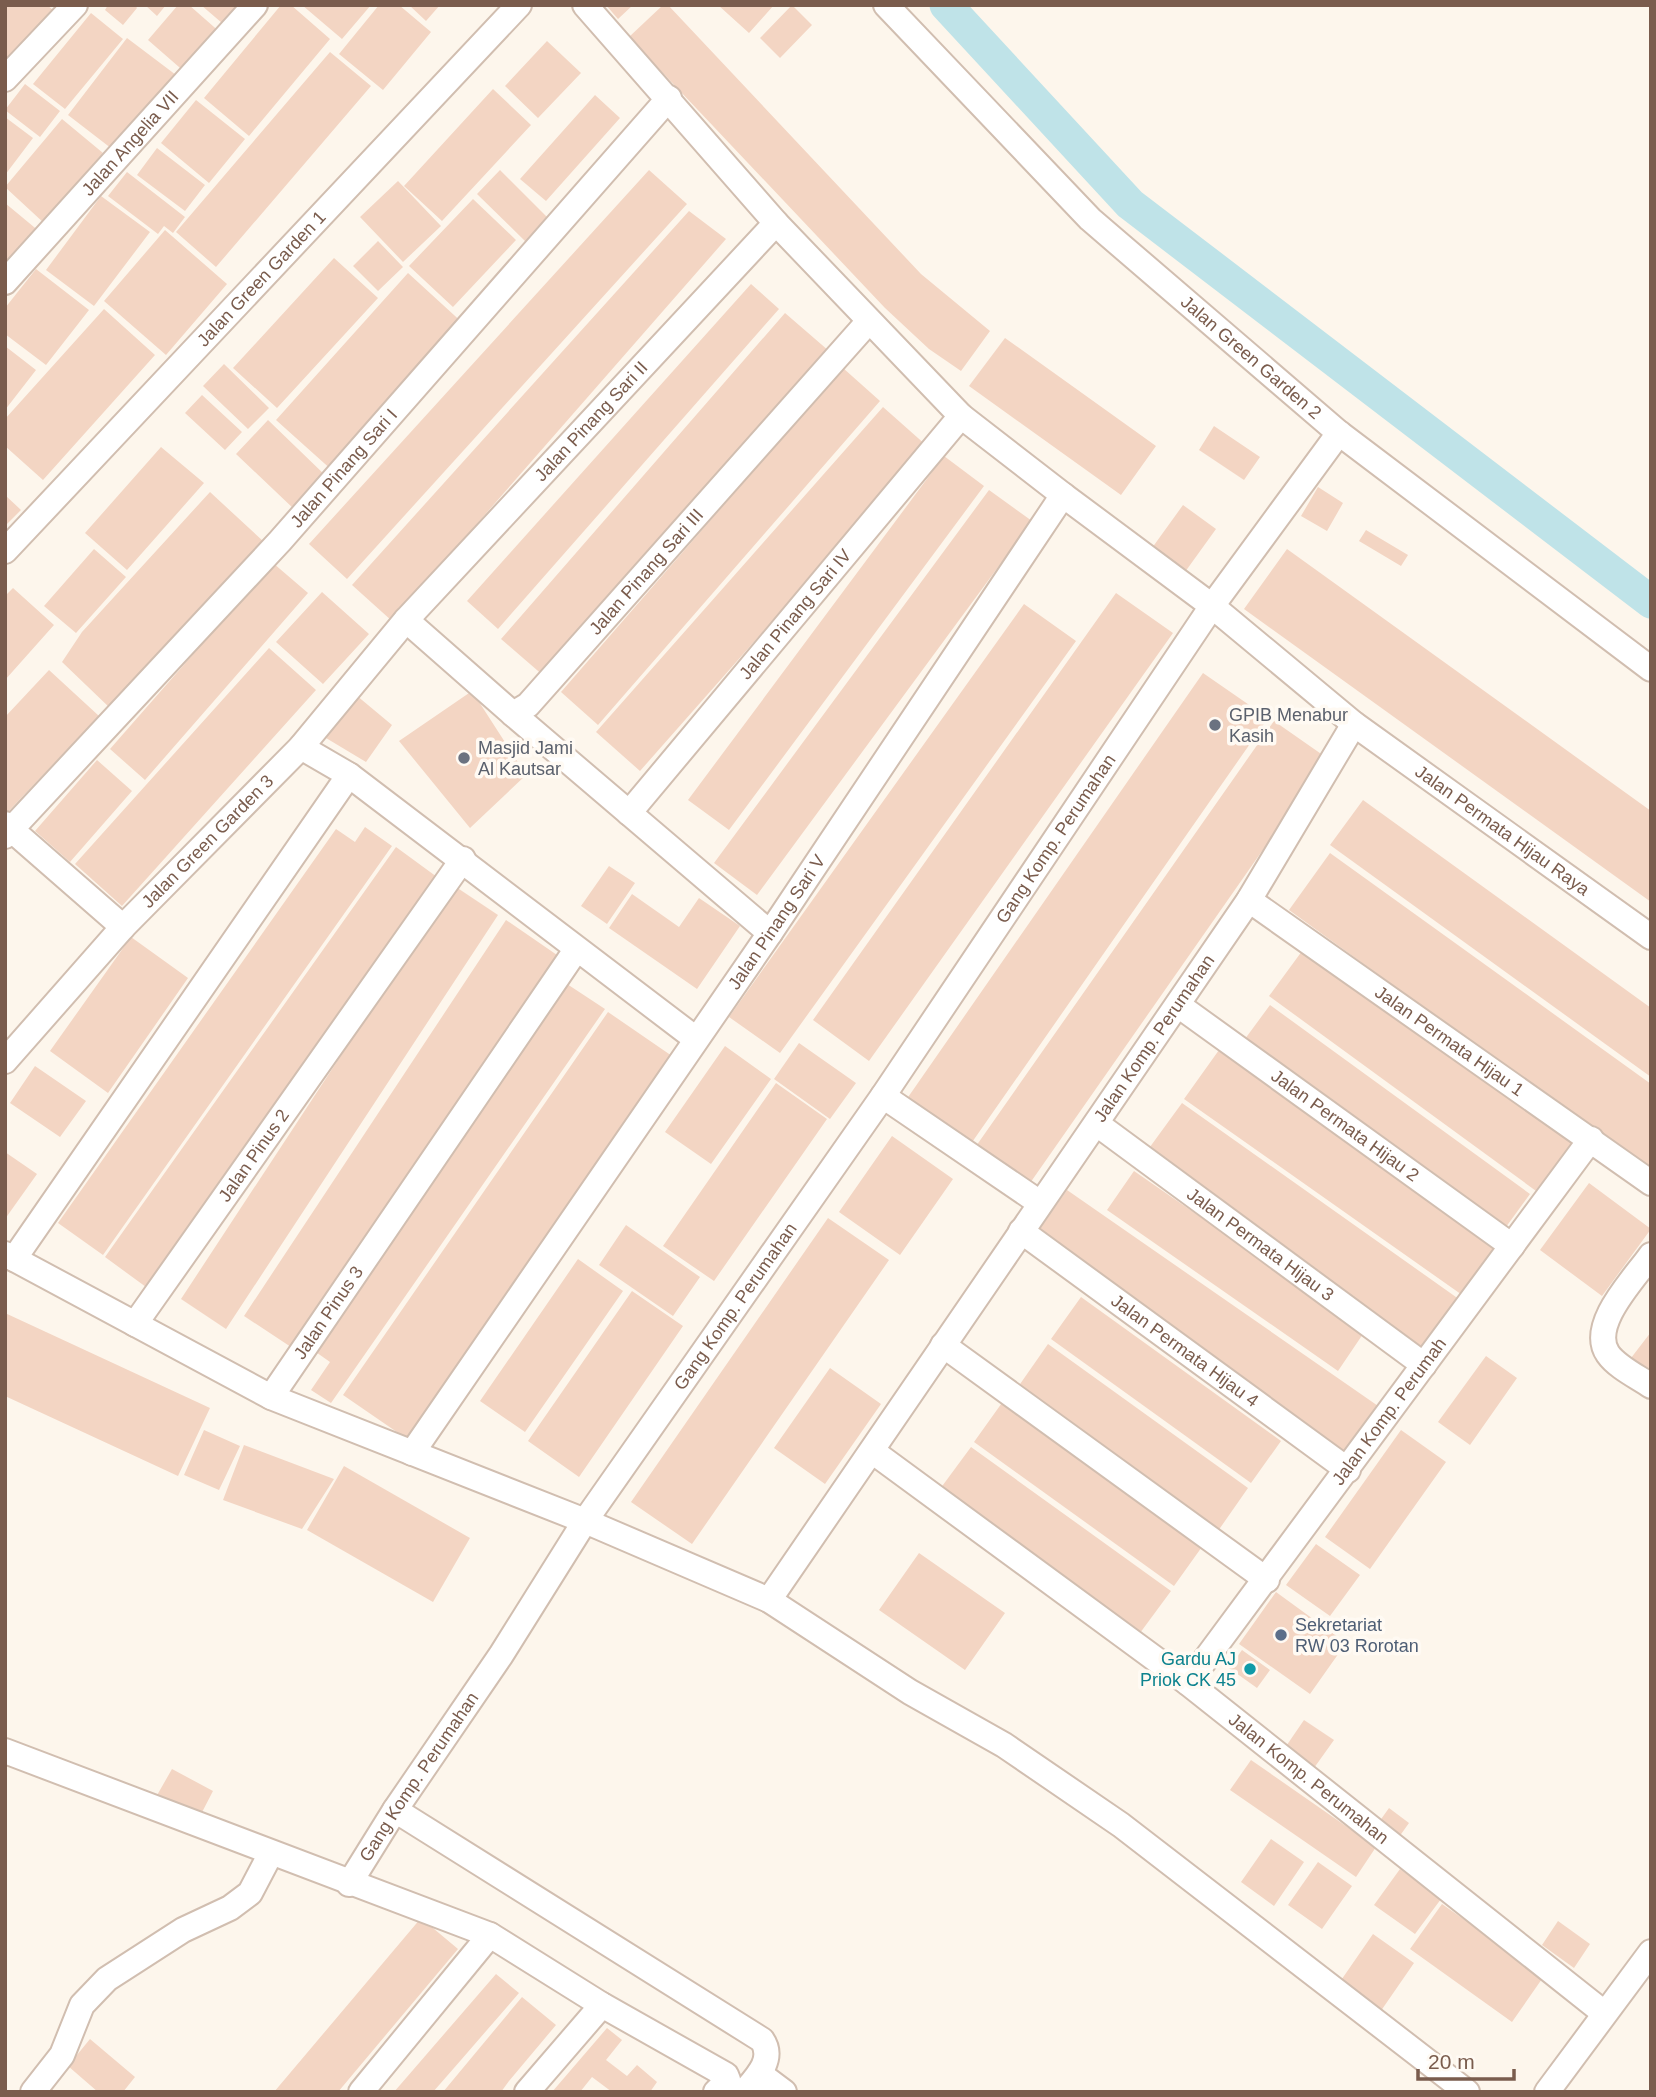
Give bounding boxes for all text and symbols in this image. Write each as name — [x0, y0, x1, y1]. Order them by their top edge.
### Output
street label: Jalan Angelia VII — [78, 87, 183, 200]
street label: Jalan Green Garden 1 — [193, 207, 330, 350]
street label: Jalan Green Garden 2 — [1177, 292, 1325, 423]
street label: Jalan Pinang Sari II — [531, 357, 652, 485]
street label: Jalan Pinang Sari I — [286, 405, 401, 532]
street label: Jalan Pinang Sari III — [585, 505, 707, 639]
street label: Jalan Pinang Sari IV — [735, 545, 855, 683]
place label: GPIB Menabur Kasih — [1229, 705, 1348, 746]
marker: GPIB Menabur Kasih — [1207, 717, 1223, 733]
place label: Masjid Jami Al Kautsar — [478, 738, 573, 779]
marker: Masjid Jami Al Kautsar — [456, 750, 472, 766]
street label: Gang Komp. Perumahan — [992, 750, 1120, 927]
street label: Jalan Permata Hijau Raya — [1412, 761, 1594, 900]
street label: Jalan Green Garden 3 — [138, 771, 277, 912]
street label: Jalan Pinang Sari V — [724, 851, 829, 993]
street label: Jalan Komp. Perumahan — [1090, 951, 1218, 1126]
street label: Jalan Permata Hijau 1 — [1371, 982, 1528, 1100]
street label: Jalan Permata Hijau 2 — [1267, 1066, 1423, 1185]
street label: Jalan Pinus 2 — [214, 1106, 293, 1206]
street label: Jalan Permata Hijau 3 — [1183, 1184, 1338, 1305]
street label: Gang Komp. Perumahan — [670, 1219, 801, 1394]
street label: Jalan Pinus 3 — [290, 1262, 367, 1363]
street label: Jalan Permata Hijau 4 — [1107, 1290, 1262, 1411]
street label: Jalan Komp. Perumah — [1328, 1334, 1450, 1489]
place label: Sekretariat RW 03 Rorotan — [1295, 1615, 1419, 1656]
marker: Sekretariat RW 03 Rorotan — [1273, 1627, 1289, 1643]
place label: Gardu AJ Priok CK 45 — [1140, 1649, 1236, 1690]
marker: Gardu AJ Priok CK 45 — [1242, 1661, 1258, 1677]
street label: Gang Komp. Perumahan — [355, 1688, 483, 1865]
street label: Jalan Komp. Perumahan — [1225, 1709, 1393, 1848]
scale bar — [1418, 2038, 1514, 2082]
text: 20 m — [1428, 2050, 1475, 2073]

